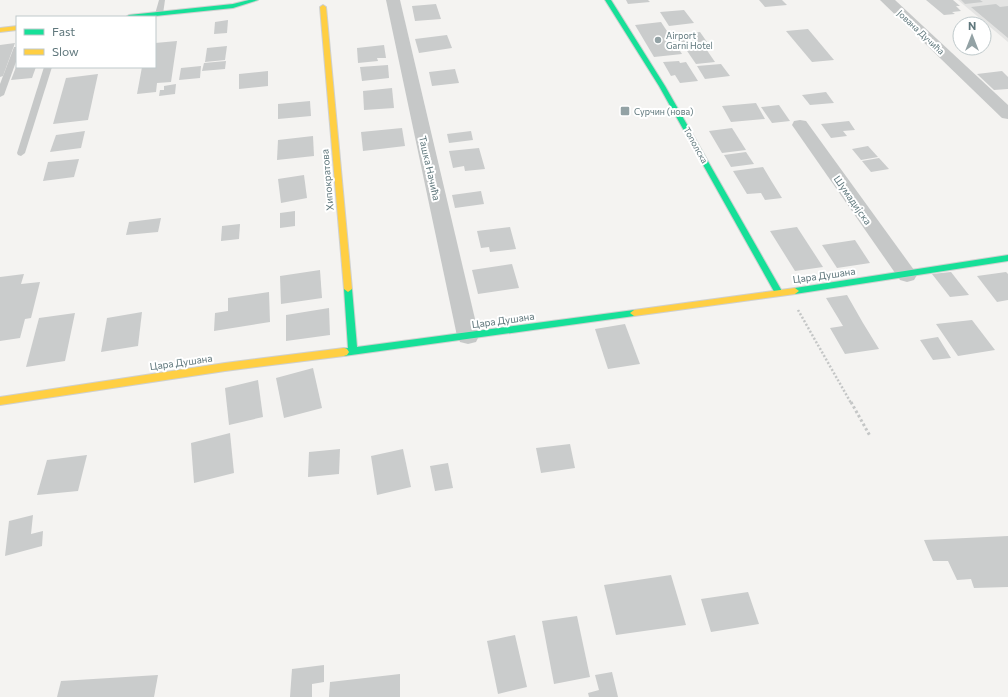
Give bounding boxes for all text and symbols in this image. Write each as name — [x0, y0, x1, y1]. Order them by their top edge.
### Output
street label: Јована Дучића — [895, 7, 947, 57]
legend — [16, 16, 156, 68]
north arrow — [952, 16, 992, 56]
text: N — [968, 19, 976, 32]
text: Fast — [52, 24, 75, 38]
place label: Airport Garni Hotel — [666, 30, 713, 51]
marker: Airport Garni Hotel — [653, 35, 663, 45]
text: Slow — [52, 44, 79, 58]
marker: Сурчин (нова) — [619, 105, 631, 117]
place label: Сурчин (нова) — [634, 106, 694, 117]
street label: Тополска — [681, 125, 711, 165]
street label: Ташка Начића — [417, 134, 443, 202]
street label: Хипократова — [318, 149, 336, 211]
street label: Шумадијска — [832, 173, 874, 227]
street label: Цара Душана — [792, 265, 856, 285]
street label: Цара Душана — [471, 310, 535, 330]
street label: Цара Душана — [149, 352, 213, 372]

